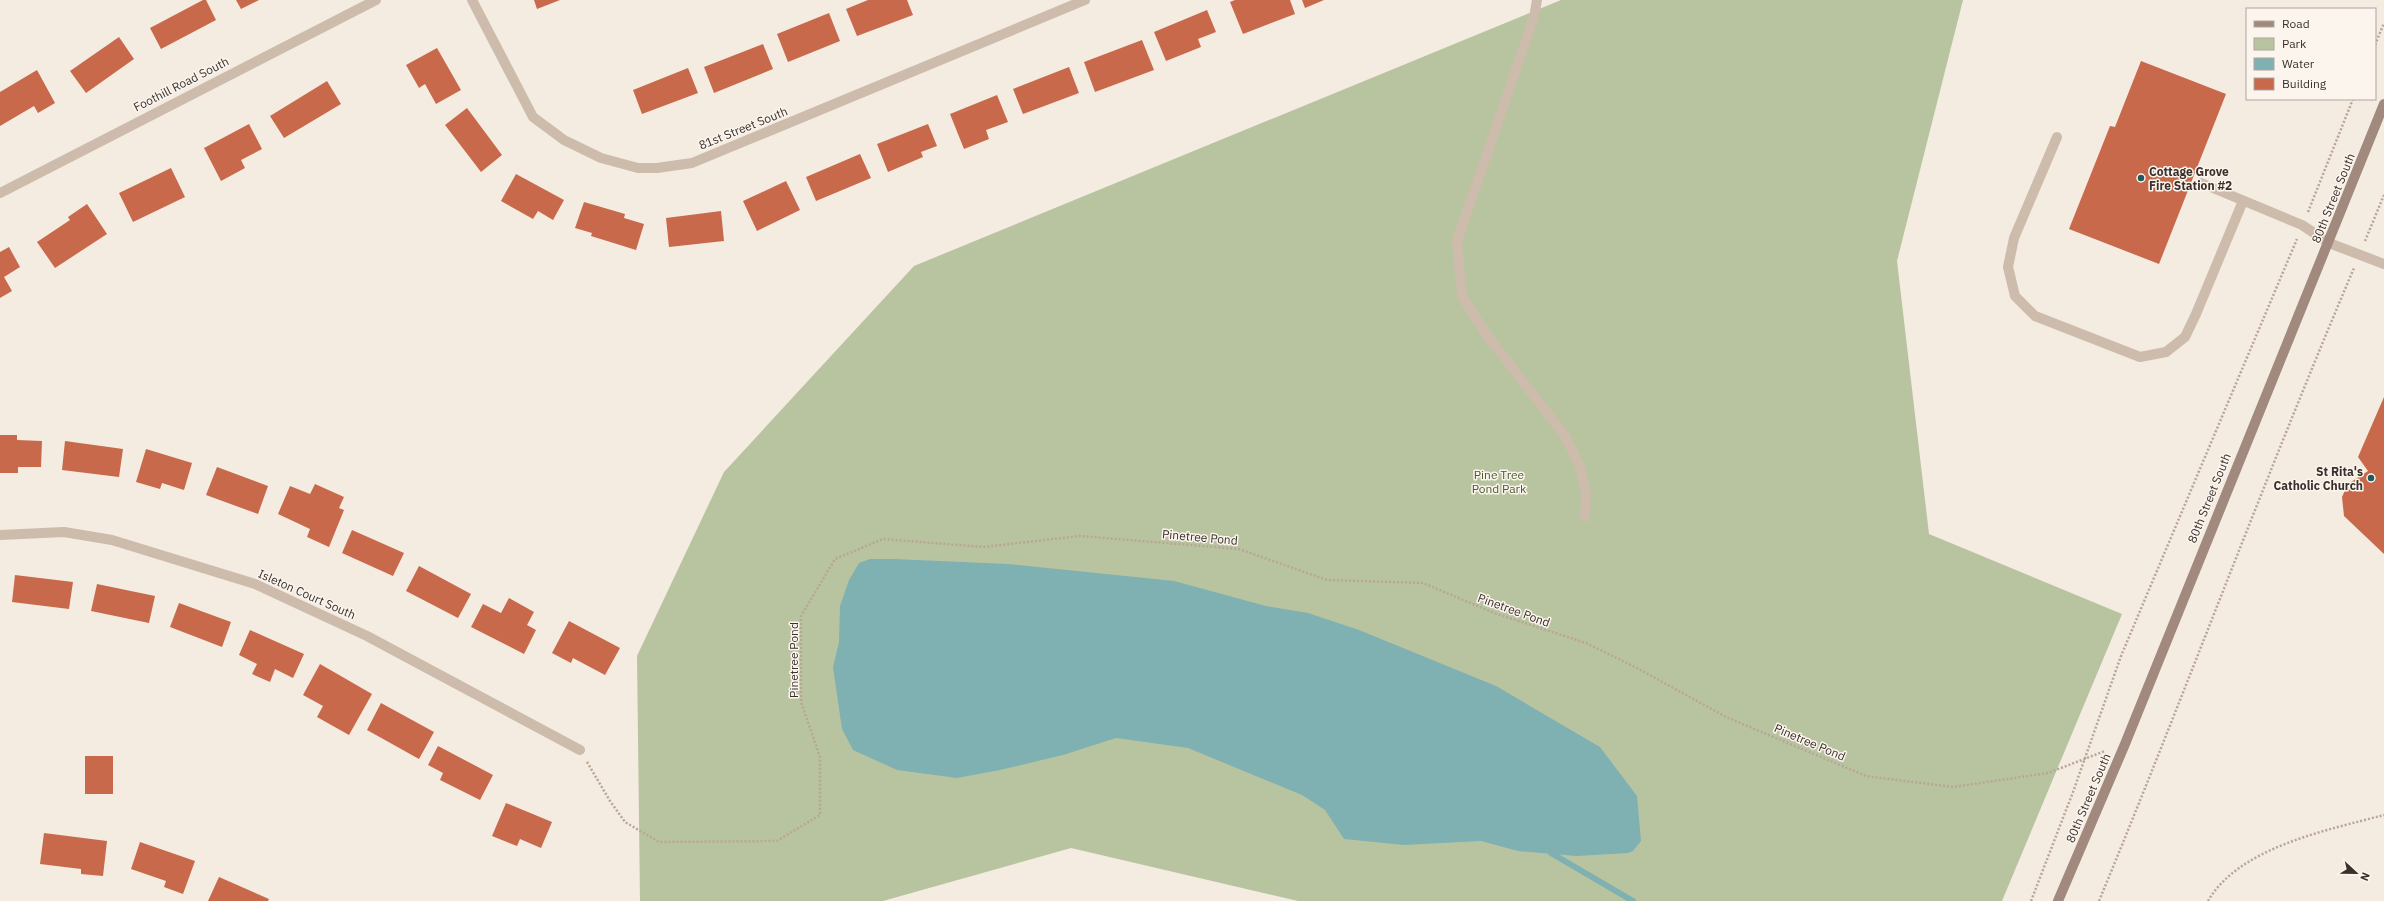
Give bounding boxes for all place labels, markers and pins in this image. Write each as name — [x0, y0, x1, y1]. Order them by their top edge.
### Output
place label: Cottage Grove Fire Station #2 — [2149, 164, 2232, 193]
marker: Cottage Grove Fire Station #2 — [2136, 173, 2146, 183]
place label: St Rita's Catholic Church — [2274, 464, 2363, 493]
marker: St Rita's Catholic Church — [2366, 473, 2376, 483]

